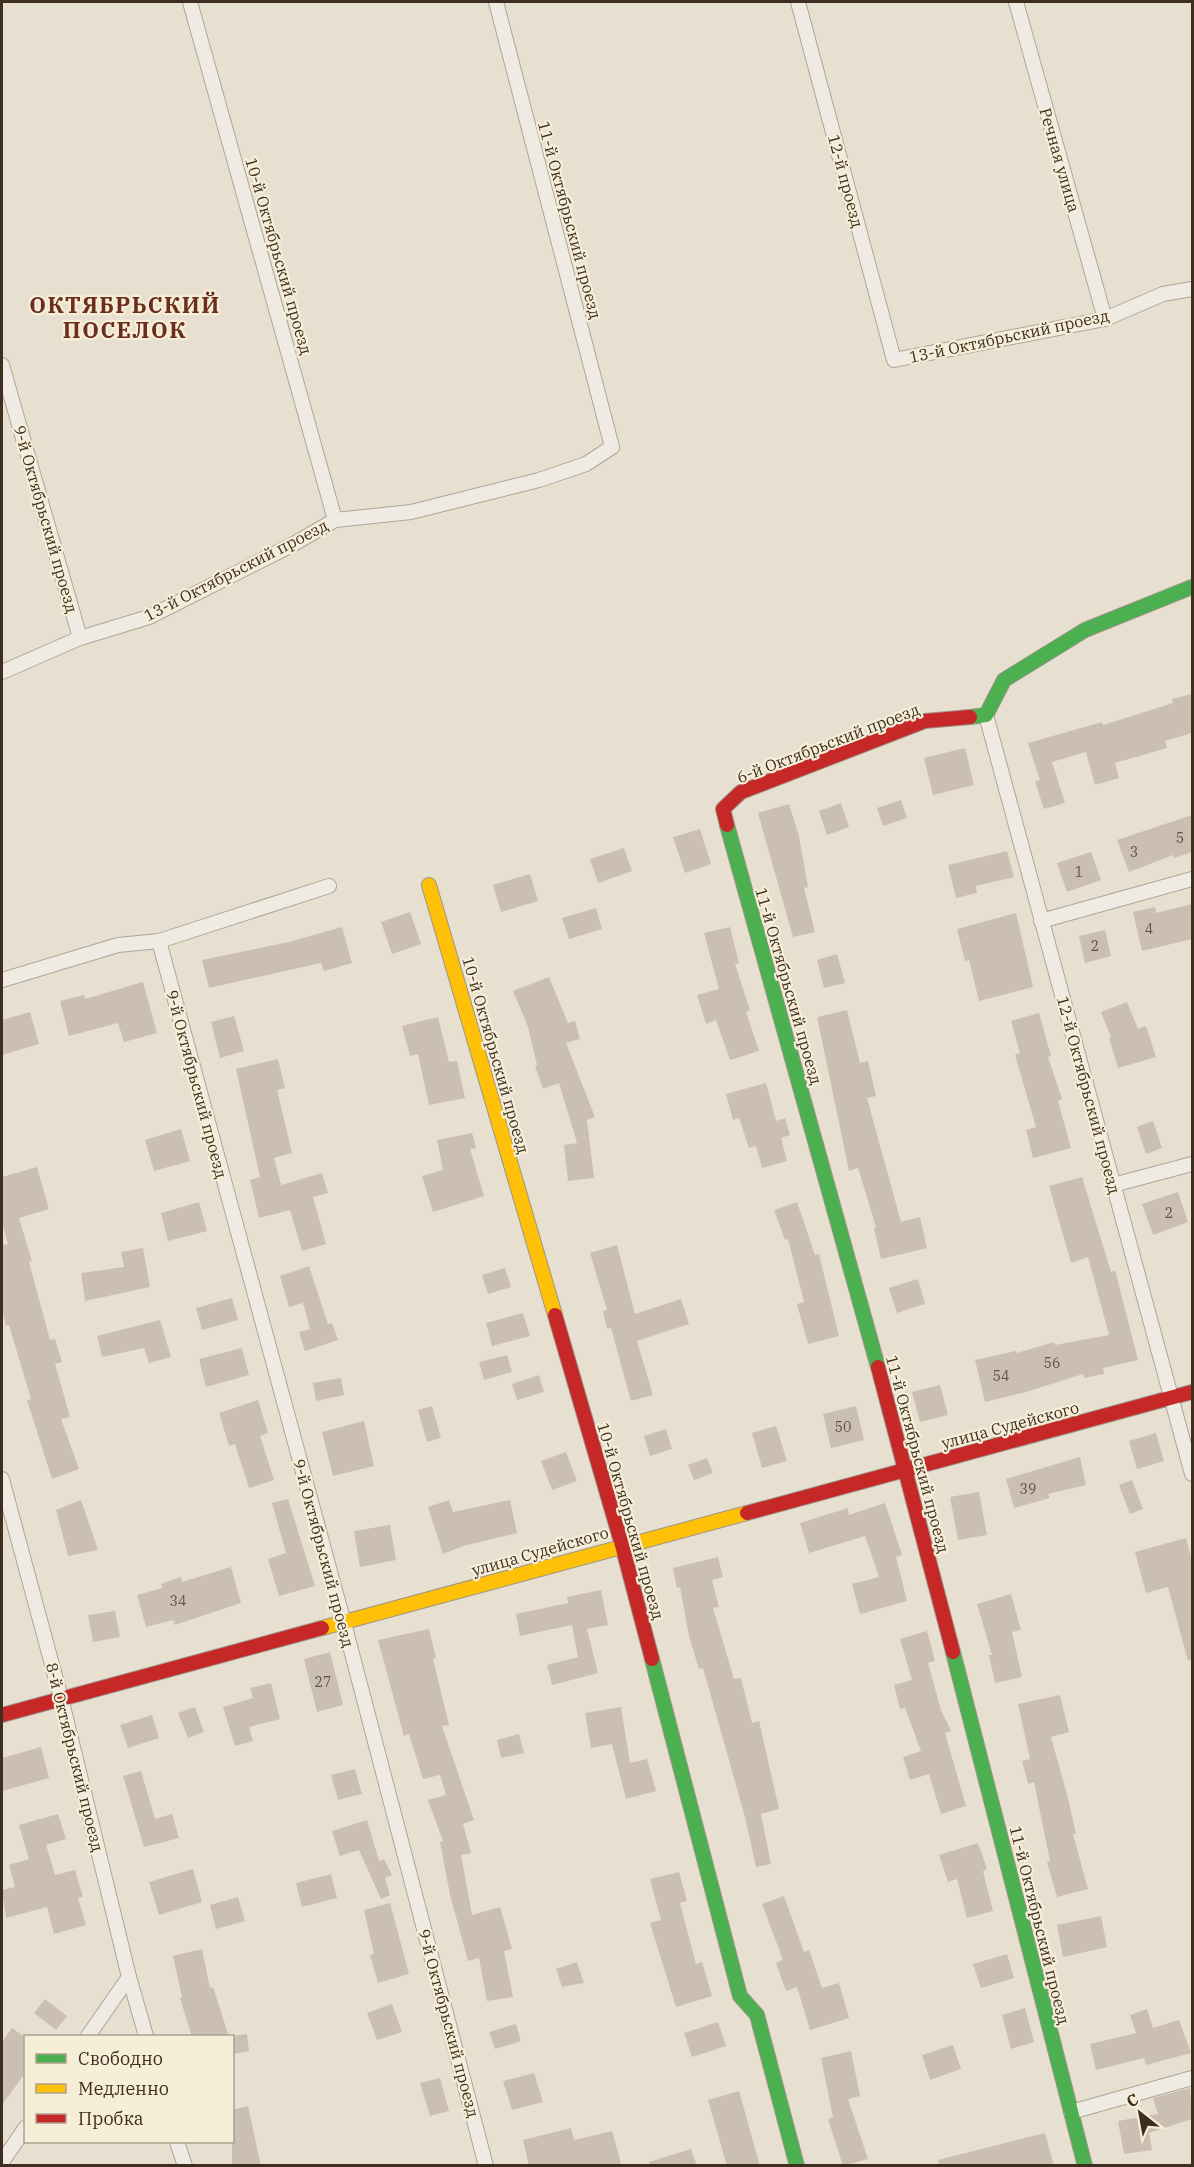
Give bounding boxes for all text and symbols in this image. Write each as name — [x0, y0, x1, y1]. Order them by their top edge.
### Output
street label: Речная улица — [1036, 105, 1085, 215]
street label: 11-й Октябрьский проезд — [534, 119, 606, 321]
street label: 12-й проезд — [824, 132, 868, 230]
street label: 10-й Октябрьский проезд — [241, 155, 317, 357]
district label: ОКТЯБРЬСКИЙ ПОСЕЛОК — [29, 290, 221, 344]
street label: 13-й Октябрьский проезд — [907, 305, 1111, 367]
street label: 9-й Октябрьский проезд — [10, 423, 82, 615]
street label: 13-й Октябрьский проезд — [141, 515, 332, 625]
street label: 6-й Октябрьский проезд — [734, 699, 923, 787]
house number: 5 — [1176, 829, 1184, 847]
house number: 3 — [1130, 843, 1138, 861]
house number: 1 — [1075, 863, 1083, 881]
street label: 11-й Октябрьский проезд — [751, 885, 827, 1087]
house number: 4 — [1145, 920, 1153, 938]
house number: 2 — [1091, 937, 1099, 955]
street label: 10-й Октябрьский проезд — [458, 954, 534, 1156]
street label: 9-й Октябрьский проезд — [162, 988, 232, 1181]
street label: 12-й Октябрьский проезд — [1053, 994, 1125, 1196]
house number: 2 — [1165, 1204, 1173, 1222]
street label: 11-й Октябрьский проезд — [882, 1353, 954, 1555]
house number: 56 — [1044, 1354, 1060, 1372]
house number: 54 — [993, 1367, 1009, 1385]
street label: улица Судейского — [939, 1397, 1081, 1453]
house number: 50 — [835, 1418, 851, 1436]
street label: 10-й Октябрьский проезд — [593, 1420, 669, 1622]
street label: 9-й Октябрьский проезд — [289, 1457, 359, 1650]
house number: 39 — [1020, 1480, 1036, 1498]
street label: улица Судейского — [469, 1522, 611, 1580]
house number: 34 — [170, 1592, 186, 1610]
street label: 8-й Октябрьский проезд — [42, 1660, 108, 1854]
house number: 27 — [315, 1673, 331, 1691]
street label: 11-й Октябрьский проезд — [1006, 1824, 1074, 2027]
street label: 9-й Октябрьский проезд — [414, 1927, 484, 2120]
legend — [24, 2035, 234, 2143]
text: Свободно — [78, 2047, 163, 2070]
text: Медленно — [78, 2077, 169, 2100]
north arrow — [1110, 2083, 1170, 2143]
text: С — [1123, 2089, 1142, 2111]
text: Пробка — [78, 2107, 144, 2130]

